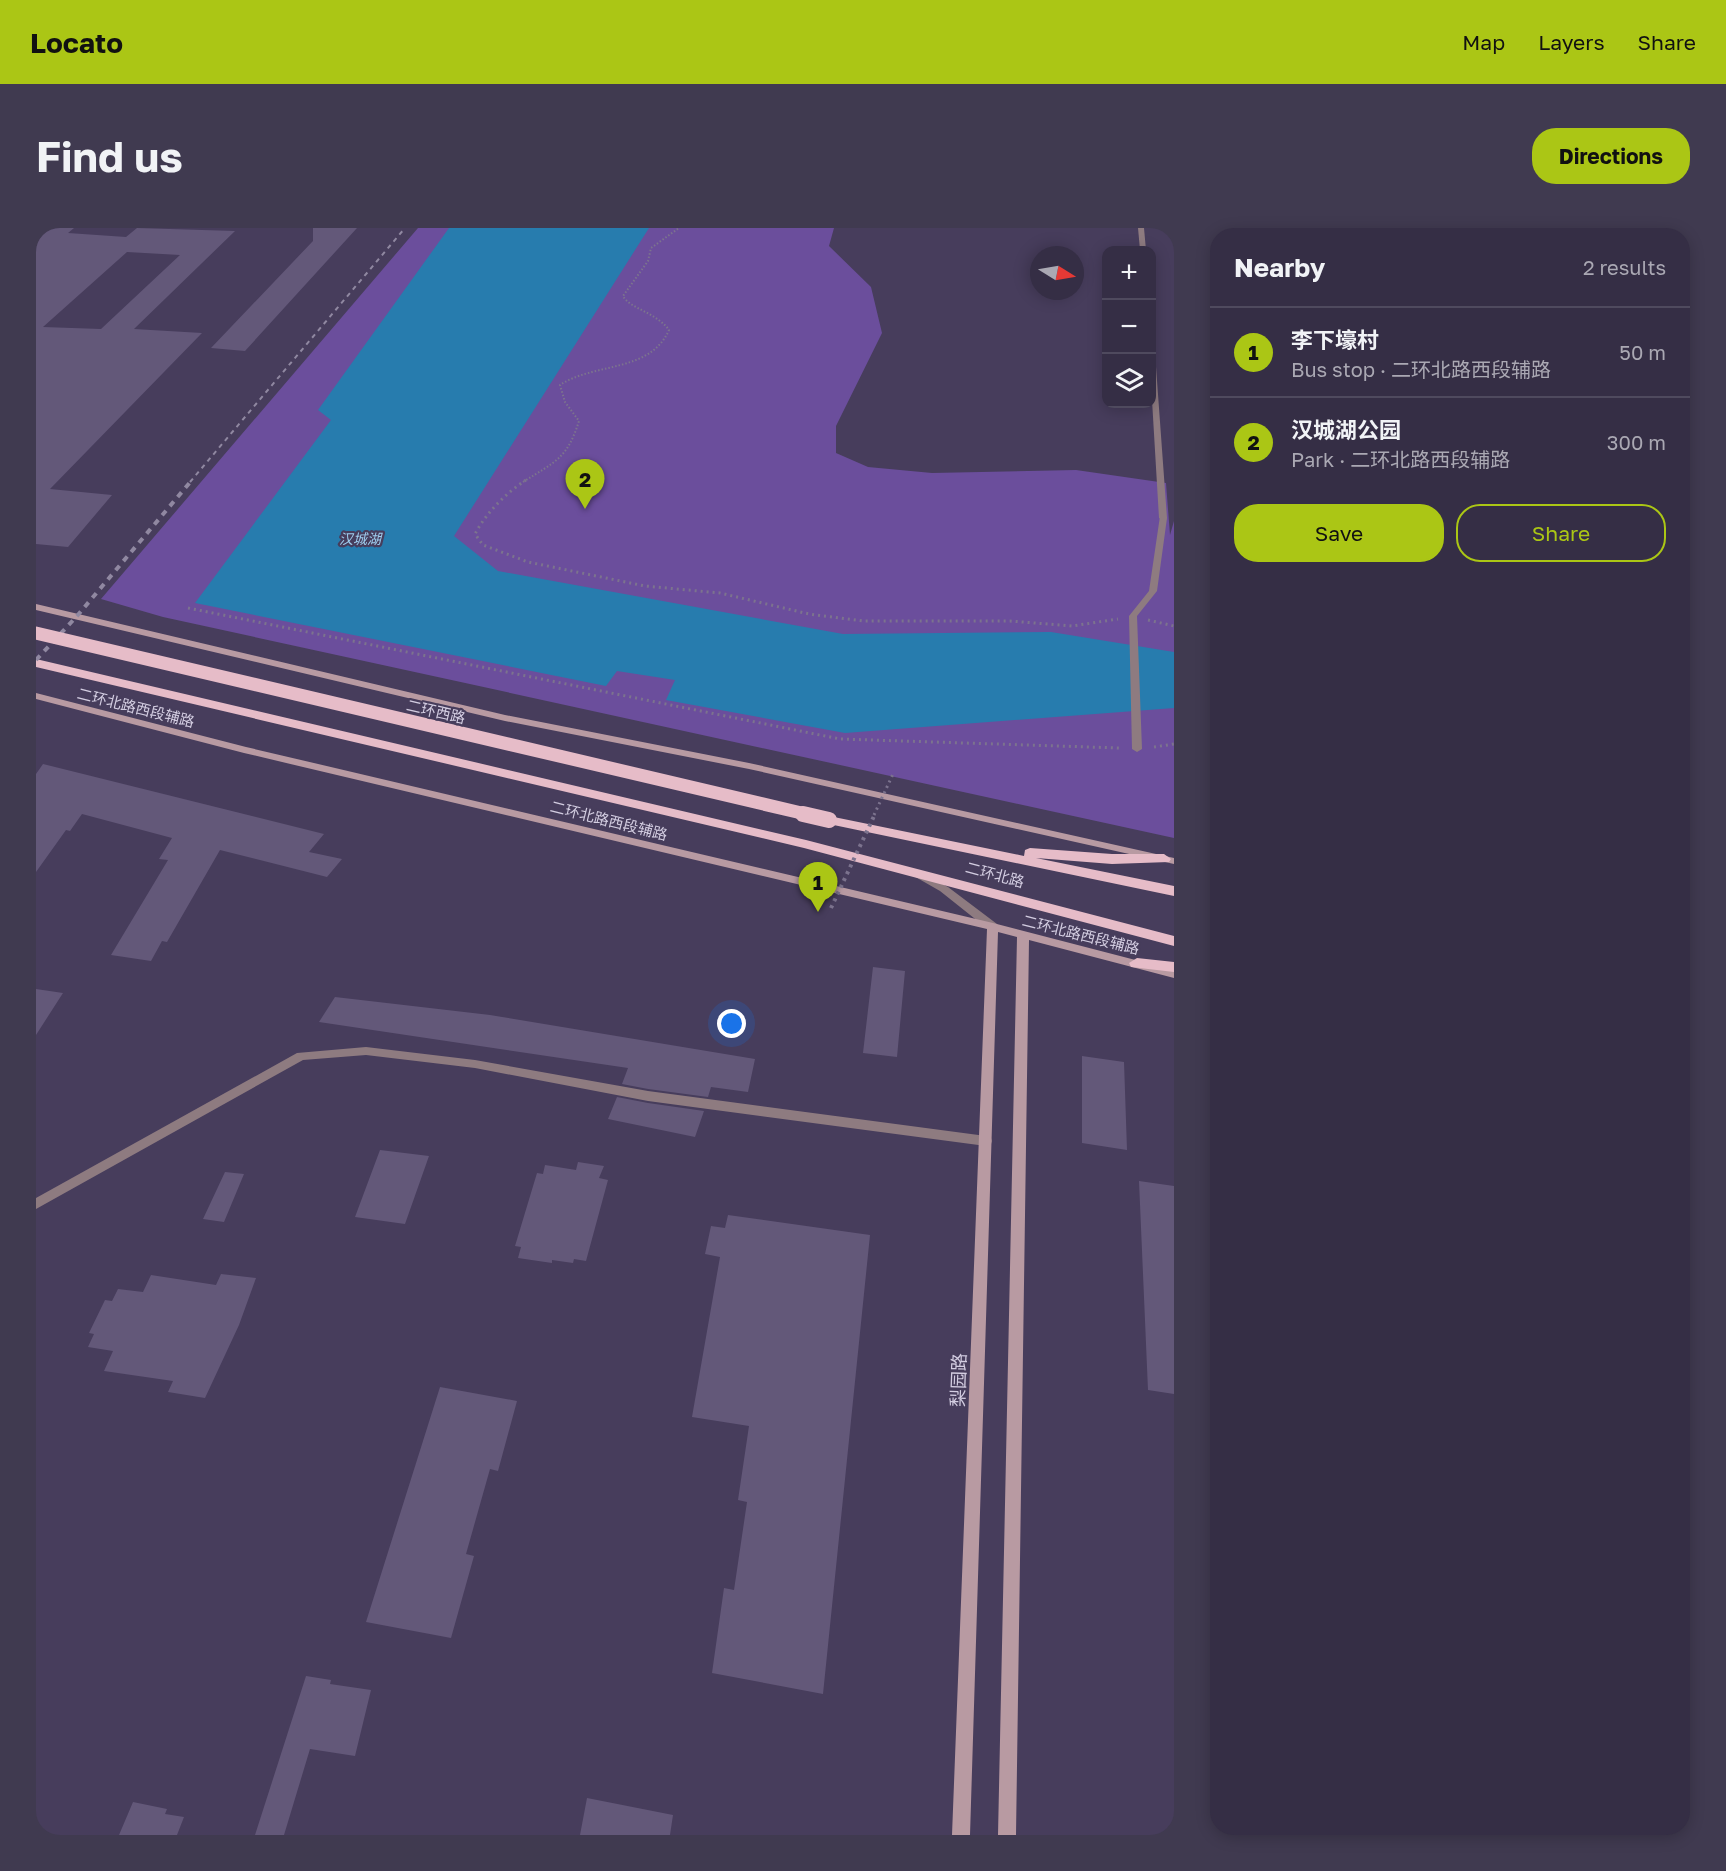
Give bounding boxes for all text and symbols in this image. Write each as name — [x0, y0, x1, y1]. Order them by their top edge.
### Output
text: Locato — [30, 26, 123, 59]
text: Map — [1462, 29, 1505, 55]
text: Layers — [1538, 29, 1605, 55]
text: Share — [1638, 29, 1696, 55]
button: Directions — [1532, 128, 1690, 184]
text: Find us — [36, 131, 183, 181]
north arrow — [1030, 246, 1084, 300]
map controls — [1102, 246, 1156, 408]
button: + — [1102, 246, 1156, 300]
text: Nearby — [1234, 252, 1325, 283]
text: 2 results — [1583, 255, 1666, 279]
button: − — [1102, 300, 1156, 354]
text: 李下壕村 — [1291, 326, 1379, 353]
text: 1 — [1248, 340, 1259, 364]
text: 50 m — [1619, 340, 1666, 364]
button: layers — [1102, 354, 1156, 408]
text: Bus stop · 二环北路西段辅路 — [1291, 357, 1551, 381]
text: 汉城湖公园 — [1291, 416, 1401, 443]
text: 2 — [1247, 430, 1260, 454]
text: 300 m — [1607, 430, 1666, 454]
text: Park · 二环北路西段辅路 — [1291, 447, 1510, 471]
pin: 2 — [566, 460, 604, 509]
button: Save — [1234, 504, 1444, 562]
button: Share — [1456, 504, 1666, 562]
water label: 汉城湖 — [339, 530, 383, 547]
street label: 二环北路西段辅路 — [76, 684, 196, 730]
street label: 二环西路 — [405, 695, 467, 727]
street label: 二环北路西段辅路 — [549, 797, 669, 843]
street label: 二环北路 — [964, 858, 1026, 890]
pin: 1 — [798, 862, 838, 912]
street label: 二环北路西段辅路 — [1021, 911, 1141, 957]
your location — [717, 1009, 746, 1038]
street label: 梨园路 — [946, 1353, 970, 1407]

